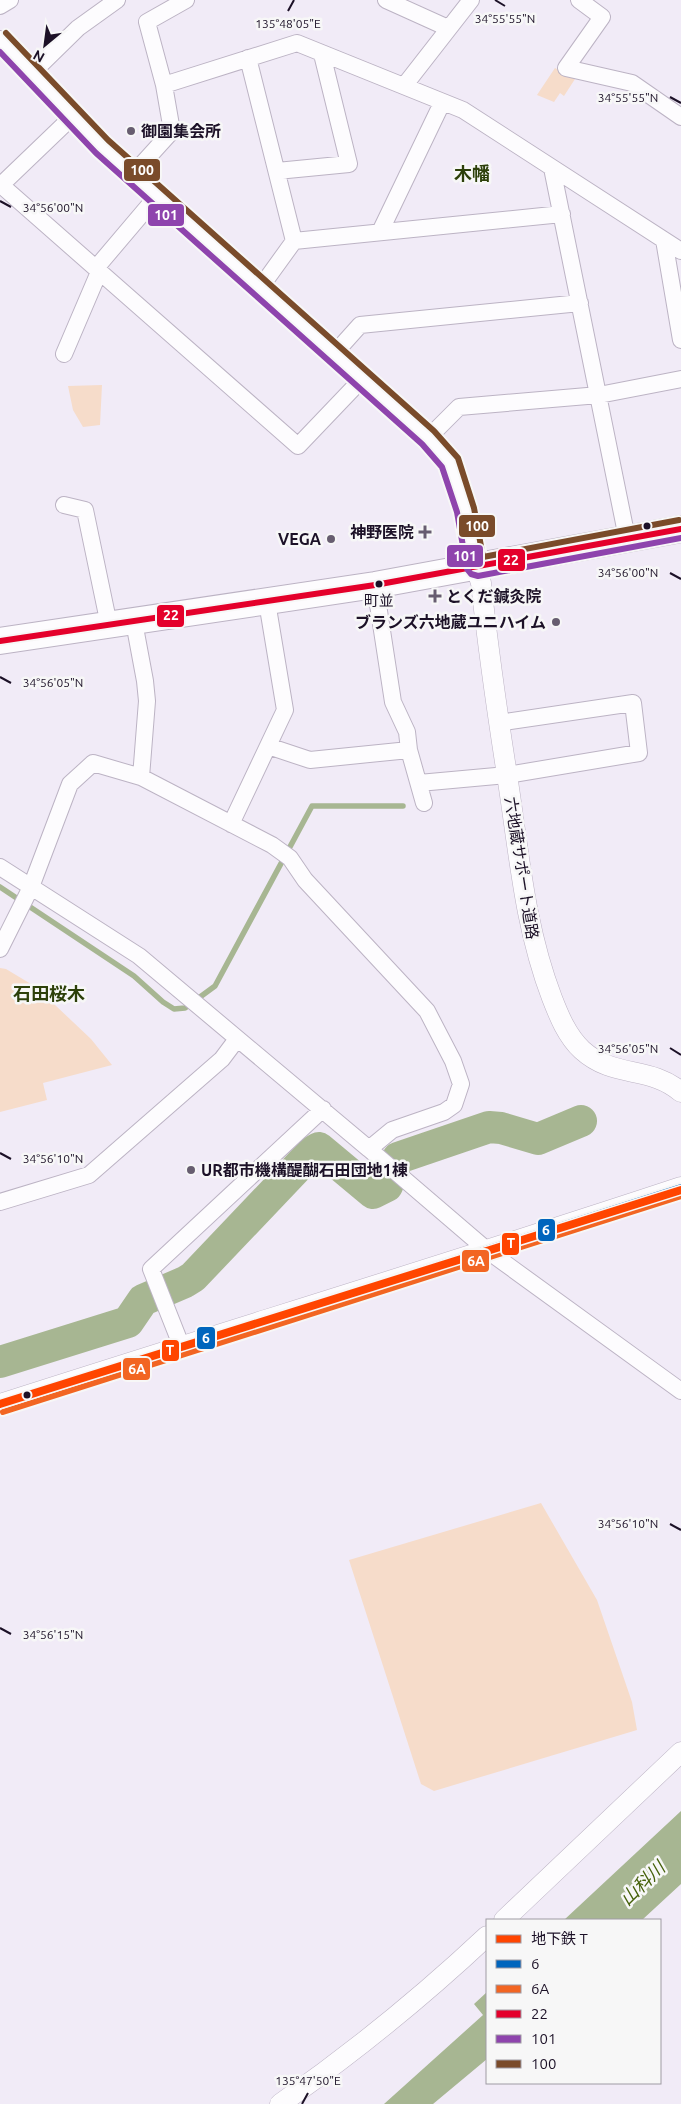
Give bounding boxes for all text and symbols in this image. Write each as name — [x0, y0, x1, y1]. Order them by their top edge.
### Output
text: 34°55'55"N — [475, 12, 535, 25]
text: 135°48'05"E — [255, 17, 321, 30]
north arrow — [20, 20, 70, 70]
text: N — [30, 47, 47, 66]
text: 34°55'55"N — [598, 91, 658, 104]
place label: 御園集会所 — [141, 122, 221, 140]
marker: 御園集会所 — [125, 125, 137, 137]
line badge: 100 — [123, 158, 161, 182]
text: 100 — [130, 162, 154, 178]
district label: 木幡 — [454, 163, 490, 183]
text: 34°56'00"N — [23, 201, 83, 214]
line badge: 101 — [147, 203, 185, 227]
text: 101 — [154, 207, 178, 223]
line badge: 100 — [458, 514, 496, 538]
text: 100 — [465, 518, 489, 534]
unlabelled marker — [642, 521, 652, 531]
place label: 神野医院 — [350, 523, 414, 541]
marker: 神野医院 — [418, 525, 432, 539]
place label: VEGA — [278, 530, 322, 548]
marker: VEGA — [325, 533, 337, 545]
line badge: 101 — [446, 544, 484, 568]
text: 101 — [453, 548, 477, 564]
line badge: 22 — [497, 548, 526, 572]
text: 22 — [503, 552, 519, 568]
text: 34°56'00"N — [598, 566, 658, 579]
marker: 町並 — [374, 579, 384, 589]
place label: とくだ鍼灸院 — [446, 587, 542, 605]
marker: とくだ鍼灸院 — [428, 589, 442, 603]
place label: 町並 — [364, 592, 394, 609]
line badge: 22 — [156, 604, 185, 628]
text: 22 — [163, 607, 179, 623]
place label: ブランズ六地蔵ユニハイム — [355, 613, 546, 631]
marker: ブランズ六地蔵ユニハイム — [550, 616, 562, 628]
text: 34°56'05"N — [23, 676, 83, 689]
street label: 六地蔵サポート道路 — [502, 795, 542, 941]
district label: 石田桜木 — [13, 983, 85, 1003]
text: 34°56'05"N — [598, 1042, 658, 1055]
text: 34°56'10"N — [23, 1152, 83, 1165]
place label: UR都市機構醍醐石田団地1棟 — [201, 1161, 408, 1179]
marker: UR都市機構醍醐石田団地1棟 — [185, 1164, 197, 1176]
line badge: 6 — [537, 1218, 556, 1242]
text: 6 — [542, 1222, 550, 1238]
line badge: T — [501, 1232, 520, 1256]
text: T — [507, 1235, 516, 1251]
line badge: 6A — [461, 1249, 490, 1273]
text: 6A — [467, 1253, 485, 1269]
line badge: 6 — [196, 1326, 216, 1350]
text: 6 — [202, 1330, 210, 1346]
line badge: T — [161, 1339, 180, 1362]
text: T — [166, 1342, 175, 1358]
line badge: 6A — [122, 1357, 151, 1381]
text: 6A — [128, 1361, 146, 1377]
unlabelled marker — [22, 1390, 32, 1400]
text: 34°56'10"N — [598, 1517, 658, 1530]
text: 34°56'15"N — [23, 1628, 83, 1641]
water label: 山科川 — [616, 1856, 670, 1909]
legend — [486, 1919, 661, 2084]
text: 地下鉄 T — [531, 1930, 588, 1947]
text: 6 — [531, 1955, 539, 1972]
text: 6A — [531, 1980, 549, 1997]
text: 22 — [531, 2005, 548, 2022]
text: 101 — [531, 2030, 556, 2047]
text: 100 — [531, 2055, 556, 2072]
text: 135°47'50"E — [275, 2074, 341, 2087]

